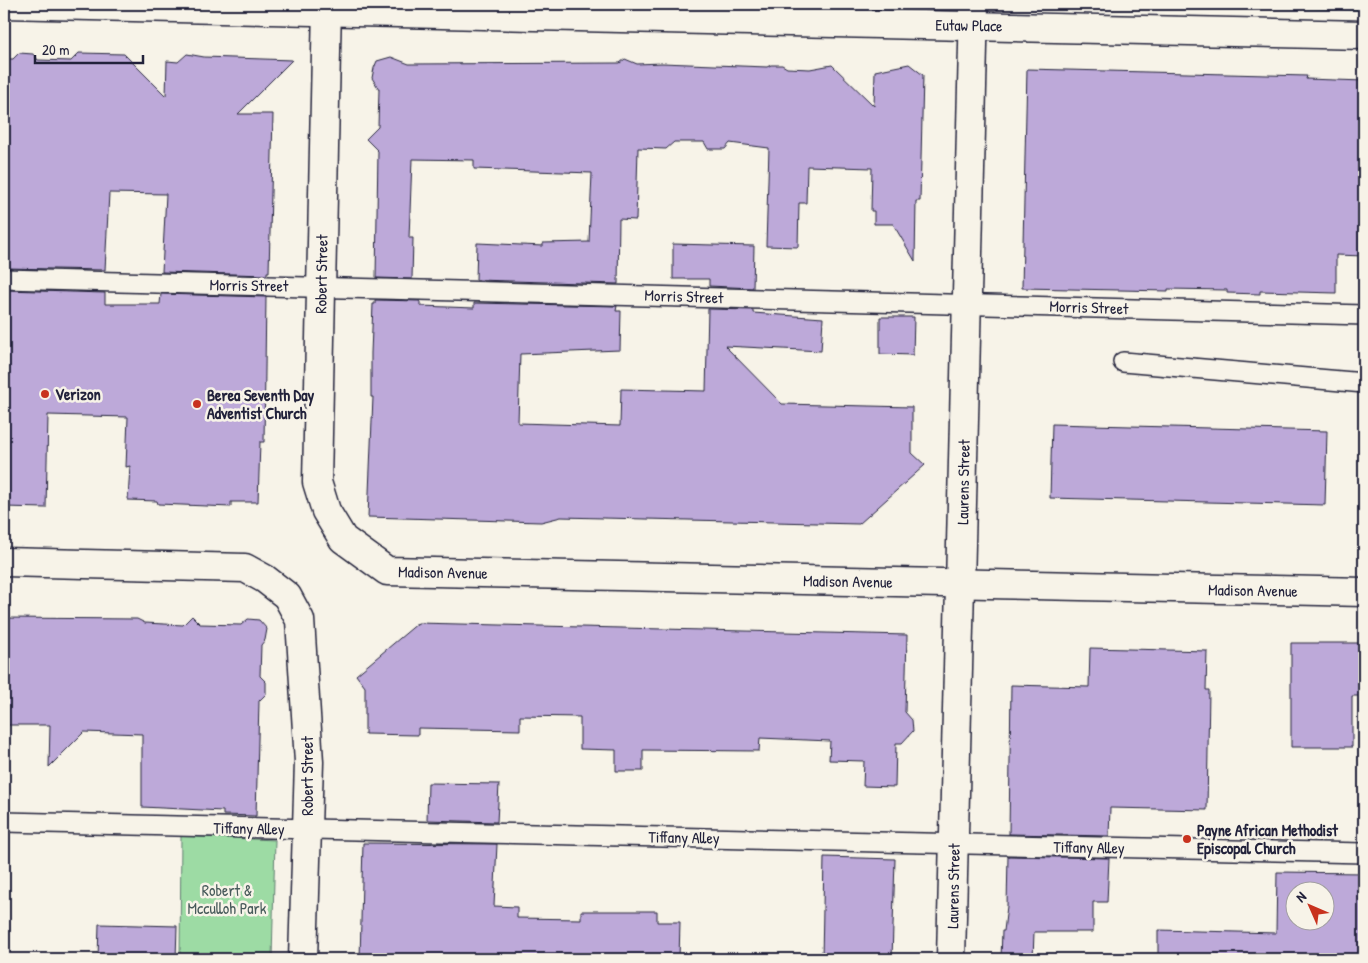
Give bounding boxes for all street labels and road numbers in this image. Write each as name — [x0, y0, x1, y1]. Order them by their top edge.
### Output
street label: Eutaw Place — [935, 13, 1003, 37]
street label: Robert Street — [309, 234, 333, 314]
street label: Morris Street — [209, 273, 289, 297]
street label: Morris Street — [644, 284, 724, 308]
street label: Morris Street — [1049, 295, 1129, 319]
street label: Laurens Street — [951, 439, 975, 525]
street label: Madison Avenue — [398, 560, 489, 584]
street label: Madison Avenue — [803, 569, 894, 593]
street label: Madison Avenue — [1208, 578, 1299, 602]
street label: Robert Street — [296, 736, 318, 816]
street label: Tiffany Alley — [213, 816, 285, 840]
street label: Tiffany Alley — [648, 825, 720, 849]
street label: Tiffany Alley — [1053, 835, 1125, 859]
street label: Laurens Street — [941, 843, 965, 929]

